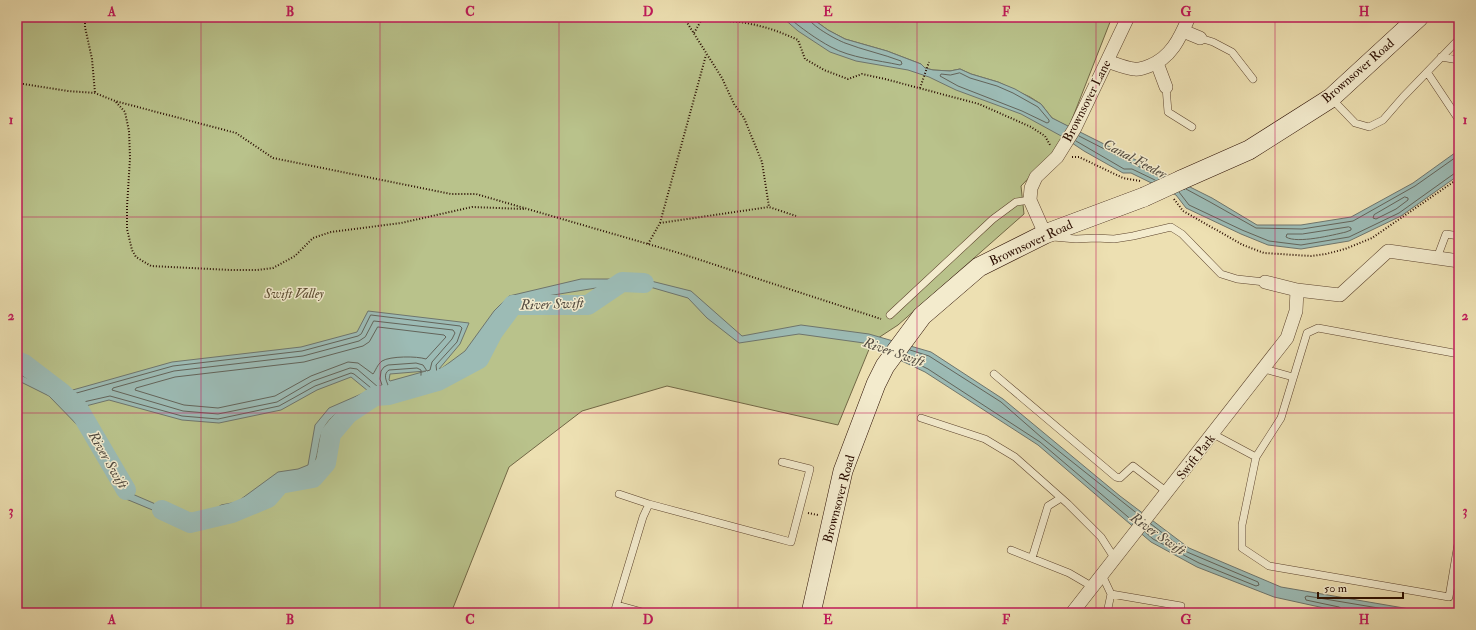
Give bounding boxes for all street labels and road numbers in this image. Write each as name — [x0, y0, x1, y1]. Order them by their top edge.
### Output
street label: Brownsover Road — [1319, 35, 1398, 107]
street label: Brownsover Lane — [1059, 57, 1115, 145]
street label: Brownsover Road — [987, 216, 1076, 269]
street label: Swift Park — [1173, 430, 1219, 483]
street label: Brownsover Road — [820, 453, 859, 545]

